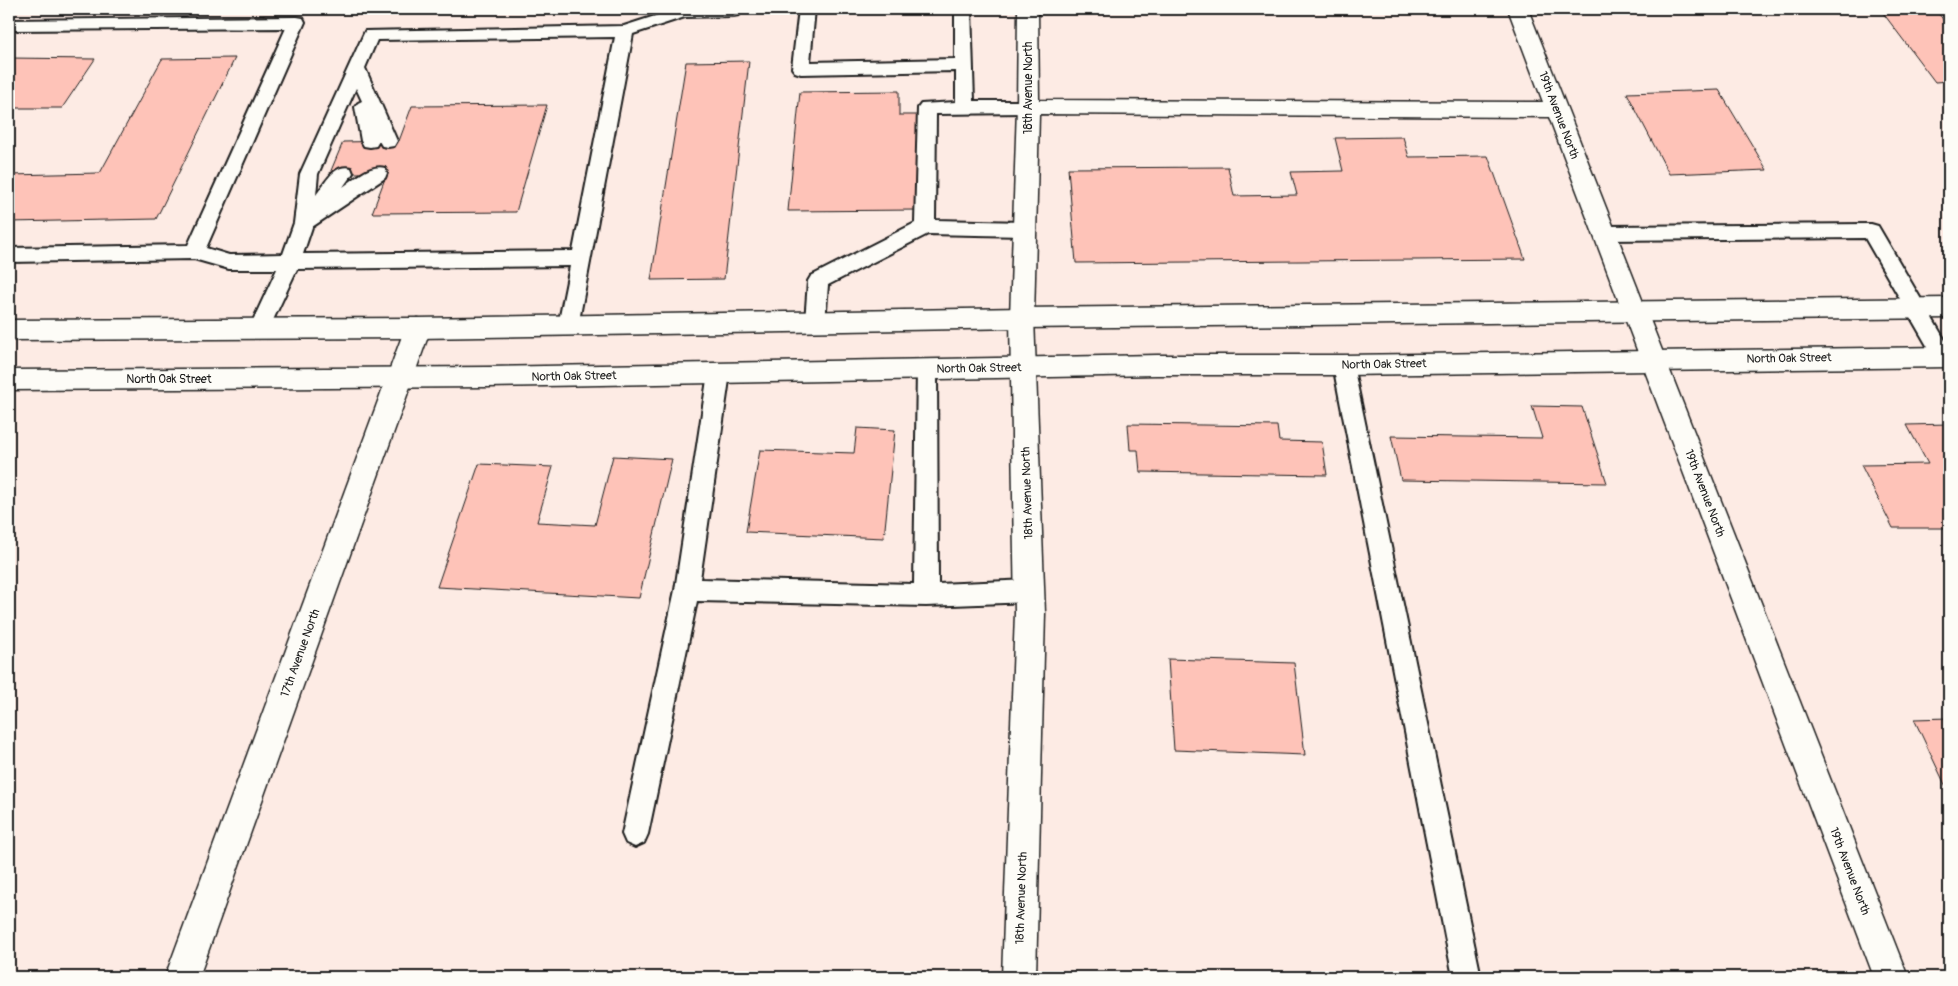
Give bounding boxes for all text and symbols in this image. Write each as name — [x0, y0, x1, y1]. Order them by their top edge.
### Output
street label: 18th Avenue North — [1021, 41, 1036, 134]
street label: 19th Avenue North — [1535, 69, 1582, 161]
street label: North Oak Street — [1746, 350, 1832, 367]
street label: North Oak Street — [1341, 356, 1427, 373]
street label: North Oak Street — [936, 360, 1022, 377]
street label: North Oak Street — [531, 368, 617, 385]
street label: North Oak Street — [126, 372, 212, 387]
street label: 18th Avenue North — [1018, 446, 1037, 540]
street label: 19th Avenue North — [1681, 447, 1728, 539]
street label: 17th Avenue North — [278, 607, 324, 699]
street label: 19th Avenue North — [1826, 825, 1873, 917]
street label: 18th Avenue North — [1012, 851, 1031, 945]

